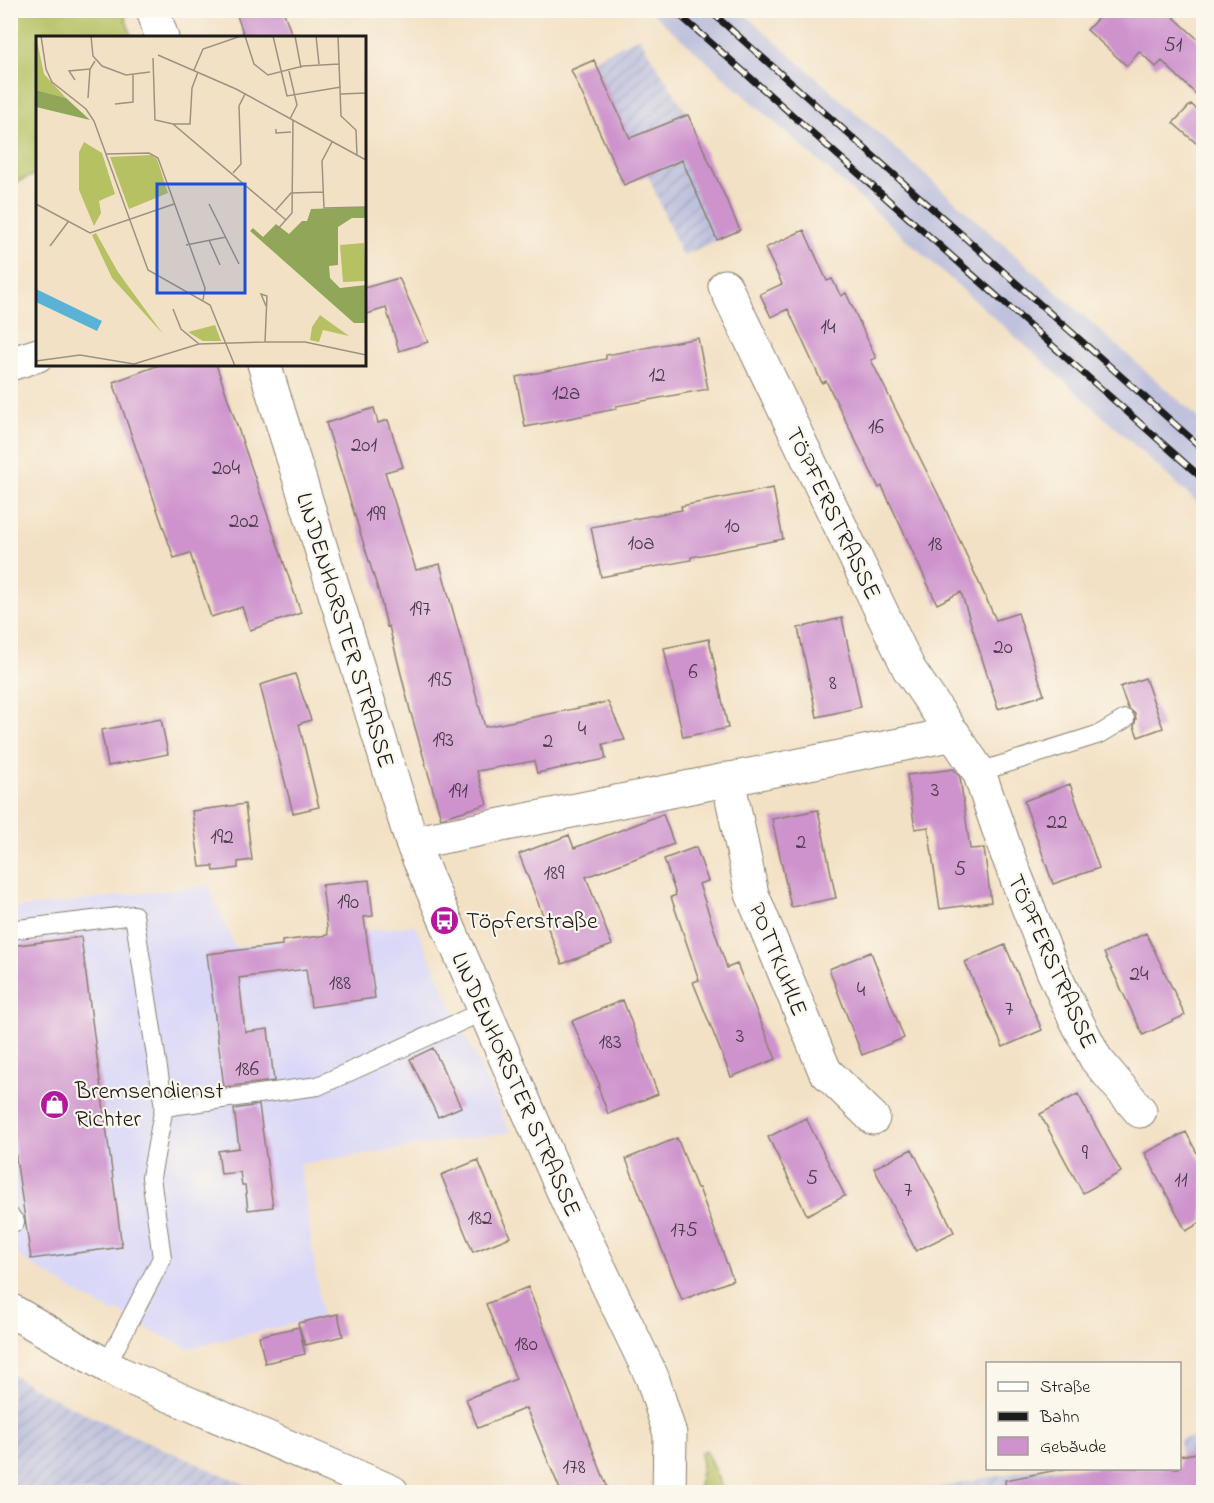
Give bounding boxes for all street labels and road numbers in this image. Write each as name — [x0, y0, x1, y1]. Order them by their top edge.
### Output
street label: TÖPFERSTRASSE — [775, 422, 889, 606]
street label: LINDENHORSTER STRASSE — [285, 489, 402, 773]
street label: TÖPFERSTRASSE — [997, 869, 1105, 1055]
street label: POTTKUHLE — [738, 898, 815, 1022]
street label: LINDENHORSTER STRASSE — [441, 947, 589, 1223]

